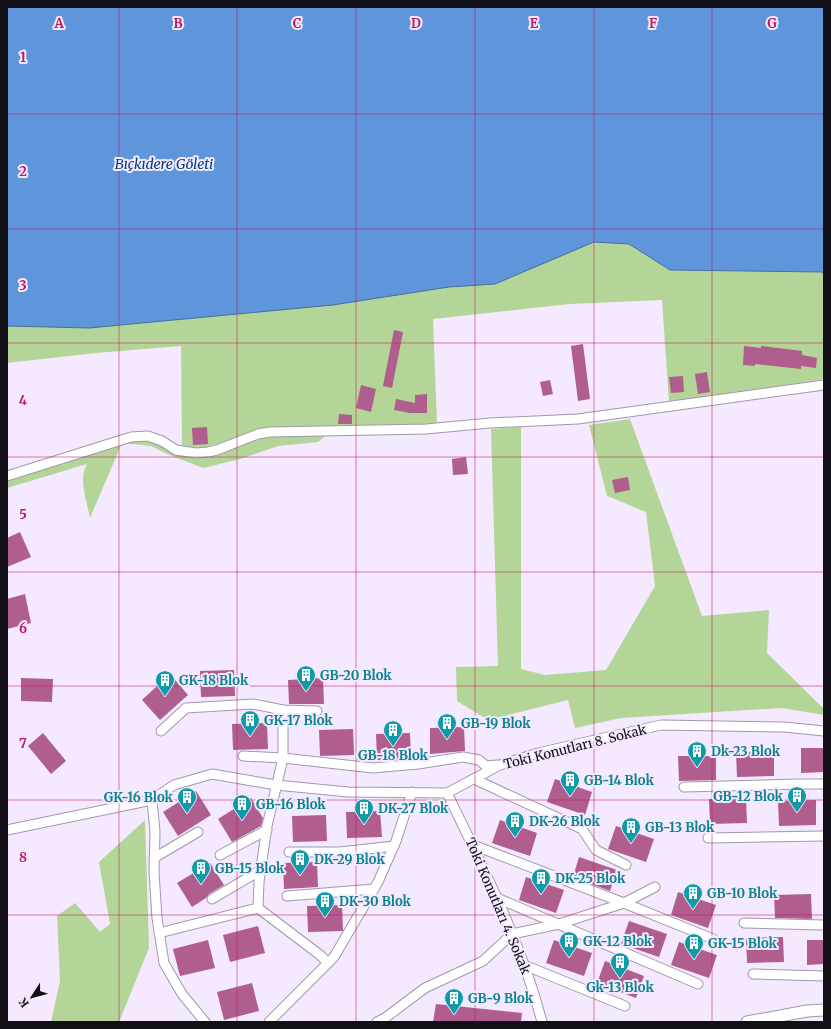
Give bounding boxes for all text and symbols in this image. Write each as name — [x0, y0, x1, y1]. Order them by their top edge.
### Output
text: A — [53, 15, 64, 32]
text: B — [173, 15, 183, 32]
text: C — [293, 15, 302, 32]
text: D — [411, 15, 421, 32]
text: E — [530, 15, 539, 32]
text: F — [649, 15, 657, 32]
text: G — [767, 15, 777, 32]
text: 1 — [20, 49, 26, 66]
water label: Bıçkıdere Göleti — [115, 155, 213, 173]
text: 2 — [19, 163, 27, 180]
text: 3 — [19, 277, 27, 294]
text: 4 — [19, 392, 28, 409]
text: 5 — [19, 506, 27, 523]
text: 6 — [19, 620, 27, 637]
building icon: GB-20 Blok — [295, 664, 317, 692]
place label: GB-20 Blok — [320, 667, 392, 684]
building icon: GK-18 Blok — [154, 669, 176, 697]
place label: GK-18 Blok — [179, 672, 249, 689]
building icon: GK-17 Blok — [239, 709, 261, 737]
place label: GK-17 Blok — [264, 712, 333, 729]
building icon: GB-19 Blok — [436, 712, 458, 740]
place label: GB-19 Blok — [461, 715, 531, 732]
building icon: GB-18 Blok — [382, 719, 404, 747]
street label: Toki Konutları 8. Sokak — [502, 721, 649, 773]
text: 7 — [19, 735, 27, 752]
building icon: Dk-23 Blok — [686, 740, 708, 768]
place label: Dk-23 Blok — [711, 743, 781, 760]
place label: GB-18 Blok — [358, 747, 429, 764]
building icon: GB-14 Blok — [559, 769, 581, 797]
place label: GB-14 Blok — [584, 772, 654, 789]
building icon: GB-12 Blok — [786, 785, 808, 813]
building icon: GK-16 Blok — [176, 786, 198, 814]
place label: GB-12 Blok — [713, 788, 784, 805]
place label: GK-16 Blok — [104, 789, 174, 806]
building icon: GB-16 Blok — [231, 793, 253, 821]
place label: GB-16 Blok — [256, 796, 326, 813]
building icon: DK-27 Blok — [353, 797, 375, 825]
place label: DK-27 Blok — [378, 800, 449, 817]
building icon: DK-26 Blok — [504, 810, 526, 838]
place label: DK-26 Blok — [529, 813, 600, 830]
building icon: GB-13 Blok — [620, 816, 642, 844]
place label: GB-13 Blok — [645, 819, 715, 836]
street label: Toki Konutları 4. Sokak — [462, 835, 535, 978]
building icon: DK-29 Blok — [289, 848, 311, 876]
text: 8 — [19, 849, 27, 866]
place label: DK-29 Blok — [314, 851, 385, 868]
building icon: GB-15 Blok — [190, 857, 212, 885]
place label: GB-15 Blok — [215, 860, 285, 877]
building icon: DK-25 Blok — [530, 867, 552, 895]
place label: DK-25 Blok — [555, 870, 626, 887]
building icon: GB-10 Blok — [682, 882, 704, 910]
place label: GB-10 Blok — [707, 885, 778, 902]
building icon: DK-30 Blok — [314, 890, 336, 918]
place label: DK-30 Blok — [339, 893, 412, 910]
building icon: GK-12 Blok — [558, 930, 580, 958]
building icon: GK-15 Blok — [683, 932, 705, 960]
place label: GK-12 Blok — [583, 933, 653, 950]
place label: GK-15 Blok — [708, 935, 778, 952]
building icon: Gk-13 Blok — [609, 951, 631, 979]
north arrow — [12, 977, 52, 1017]
place label: Gk-13 Blok — [586, 979, 654, 996]
building icon: GB-9 Blok — [443, 987, 465, 1015]
place label: GB-9 Blok — [468, 990, 534, 1007]
text: K — [15, 995, 32, 1010]

